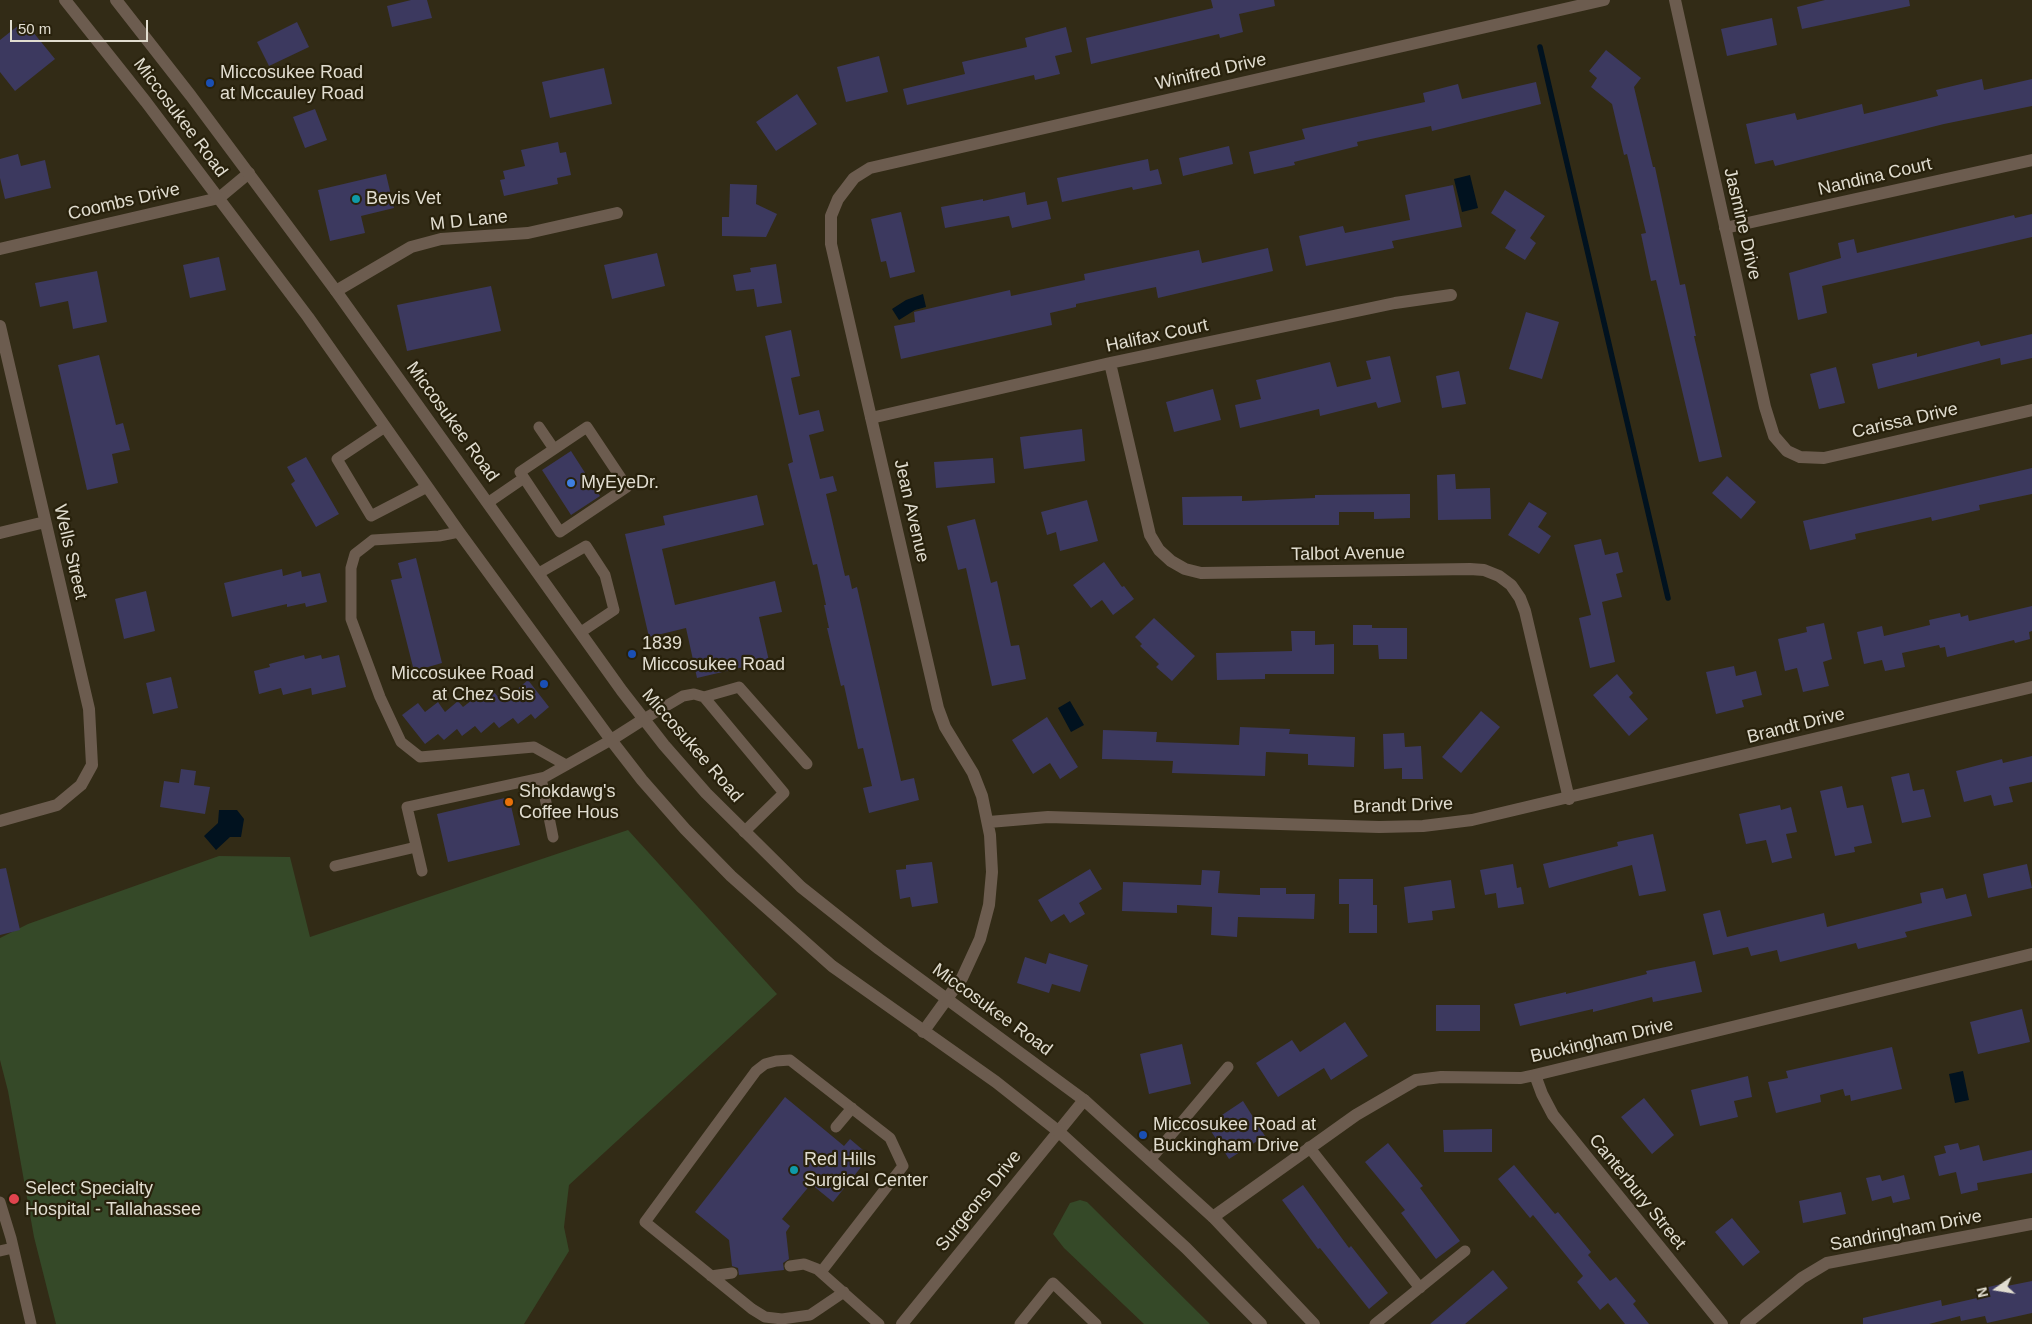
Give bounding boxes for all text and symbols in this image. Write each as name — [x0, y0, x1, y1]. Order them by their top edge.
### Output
scale bar — [12, 10, 150, 42]
text: 50 m — [18, 20, 51, 37]
street label: Winifred Drive — [1154, 49, 1268, 95]
street label: Miccosukee Road — [128, 54, 232, 182]
place label: Miccosukee Road at Mccauley Road — [220, 62, 364, 104]
marker: Miccosukee Road at Mccauley Road — [204, 77, 216, 89]
street label: Nandina Court — [1816, 153, 1934, 201]
street label: Jasmine Drive — [1719, 166, 1765, 282]
street label: Coombs Drive — [66, 179, 182, 225]
place label: Bevis Vet — [366, 188, 441, 210]
marker: Bevis Vet — [350, 193, 362, 205]
street label: M D Lane — [429, 206, 509, 236]
street label: Halifax Court — [1104, 315, 1210, 357]
street label: Miccosukee Road — [401, 358, 503, 486]
street label: Carissa Drive — [1850, 398, 1960, 444]
street label: Jean Avenue — [889, 458, 933, 564]
place label: MyEyeDr. — [581, 472, 659, 494]
marker: MyEyeDr. — [565, 477, 577, 489]
street label: Wells Street — [49, 502, 91, 602]
street label: Talbot Avenue — [1291, 542, 1405, 566]
place label: 1839 Miccosukee Road — [642, 633, 785, 676]
marker: 1839 Miccosukee Road — [626, 648, 638, 660]
place label: Miccosukee Road at Chez Sois — [391, 663, 534, 706]
marker: Miccosukee Road at Chez Sois — [538, 678, 550, 690]
street label: Miccosukee Road — [637, 685, 747, 807]
street label: Brandt Drive — [1745, 703, 1847, 749]
place label: Shokdawg's Coffee Hous — [519, 781, 619, 824]
street label: Brandt Drive — [1353, 793, 1453, 819]
marker: Shokdawg's Coffee Hous — [503, 796, 515, 808]
street label: Miccosukee Road — [928, 959, 1056, 1061]
street label: Buckingham Drive — [1528, 1014, 1676, 1068]
place label: Miccosukee Road at Buckingham Drive — [1153, 1114, 1316, 1156]
marker: Miccosukee Road at Buckingham Drive — [1137, 1129, 1149, 1141]
street label: Canterbury Street — [1584, 1130, 1690, 1254]
street label: Surgeons Drive — [932, 1146, 1026, 1256]
place label: Red Hills Surgical Center — [804, 1149, 928, 1192]
marker: Red Hills Surgical Center — [788, 1164, 800, 1176]
place label: Select Specialty Hospital - Tallahassee — [25, 1178, 201, 1220]
marker: Select Specialty Hospital - Tallahassee — [7, 1192, 21, 1206]
street label: Sandringham Drive — [1828, 1206, 1984, 1256]
north arrow — [1972, 1264, 2022, 1314]
text: N — [1973, 1286, 1991, 1299]

